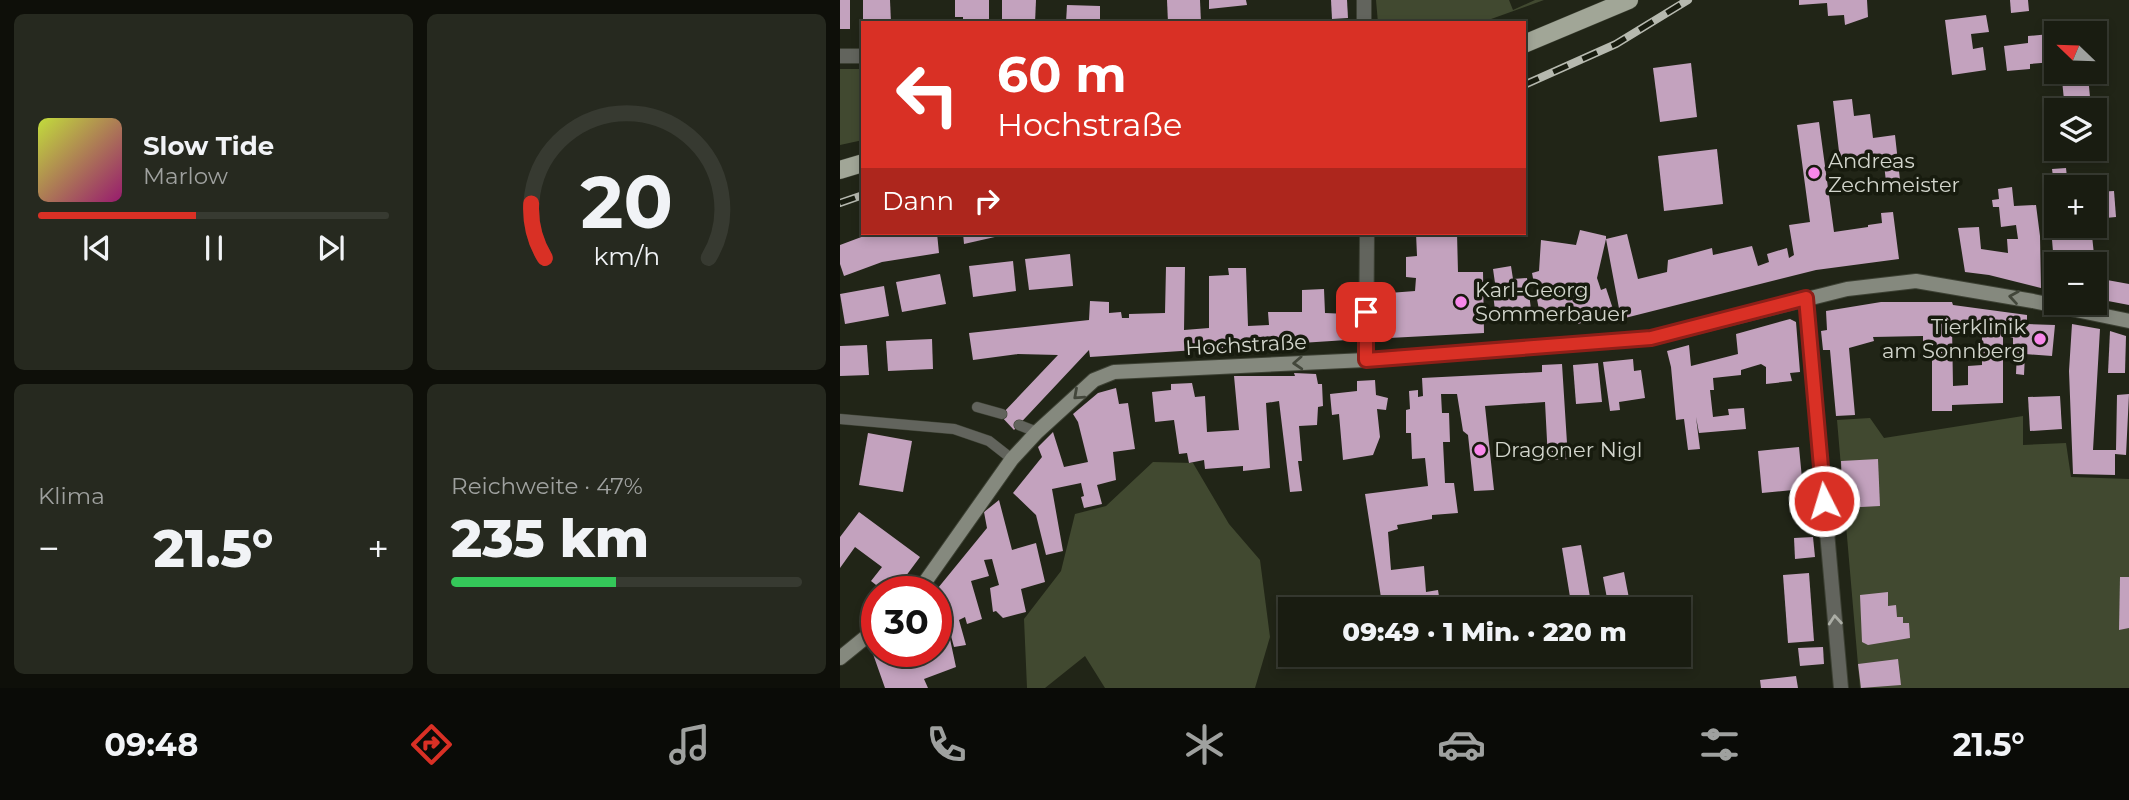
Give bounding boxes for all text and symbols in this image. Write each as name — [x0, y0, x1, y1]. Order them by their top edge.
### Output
north arrow — [2044, 21, 2107, 84]
map controls — [2044, 21, 2107, 315]
text: 60 m — [997, 45, 1127, 104]
icon: left — [882, 49, 973, 140]
button: layers — [2044, 98, 2107, 161]
text: Hochstraße — [997, 105, 1182, 144]
text: Slow Tide — [143, 130, 274, 162]
place label: Andreas Zechmeister — [1828, 148, 1960, 197]
text: 20 — [580, 159, 673, 247]
text: Marlow — [143, 162, 228, 190]
marker: Andreas Zechmeister — [1806, 165, 1822, 181]
button: + — [2044, 175, 2107, 238]
icon: right — [968, 182, 1006, 220]
text: Dann — [882, 185, 954, 217]
icon: previous — [78, 229, 116, 267]
icon: pause — [195, 229, 233, 267]
icon: next — [312, 229, 350, 267]
text: km/h — [593, 241, 660, 271]
button: − — [2044, 252, 2107, 315]
place label: Karl-Georg Sommerbauer — [1475, 277, 1628, 326]
pin — [1336, 282, 1396, 342]
one-way arrow — [2008, 290, 2020, 305]
icon: arrive — [1347, 293, 1385, 331]
marker: Karl-Georg Sommerbauer — [1453, 294, 1469, 310]
place label: Tierklinik am Sonnberg — [1882, 314, 2026, 363]
street label: Hochstraße — [1185, 329, 1307, 360]
marker: Tierklinik am Sonnberg — [2032, 331, 2048, 347]
one-way arrow — [1292, 356, 1303, 371]
one-way arrow — [1073, 386, 1086, 399]
place label: Dragoner Nigl — [1494, 437, 1642, 462]
marker: Dragoner Nigl — [1472, 442, 1488, 458]
position arrow — [1787, 464, 1861, 538]
text: Reichweite · 47% — [451, 472, 643, 500]
text: Klima — [38, 482, 105, 510]
text: 235 km — [451, 507, 649, 570]
text: 21.5° — [154, 517, 274, 580]
text: − — [38, 525, 60, 572]
text: + — [367, 525, 389, 572]
speed limit sign: 30 — [861, 576, 952, 667]
one-way arrow — [1828, 614, 1843, 625]
text: 09:49 · 1 Min. · 220 m — [1342, 616, 1627, 648]
icon: directions — [407, 720, 456, 769]
icon: music — [665, 720, 714, 769]
icon: phone — [922, 720, 971, 769]
icon: climate — [1180, 720, 1229, 769]
icon: car — [1437, 720, 1486, 769]
icon: filters — [1695, 720, 1744, 769]
text: 09:48 — [104, 725, 198, 764]
text: 21.5° — [1953, 725, 2025, 764]

